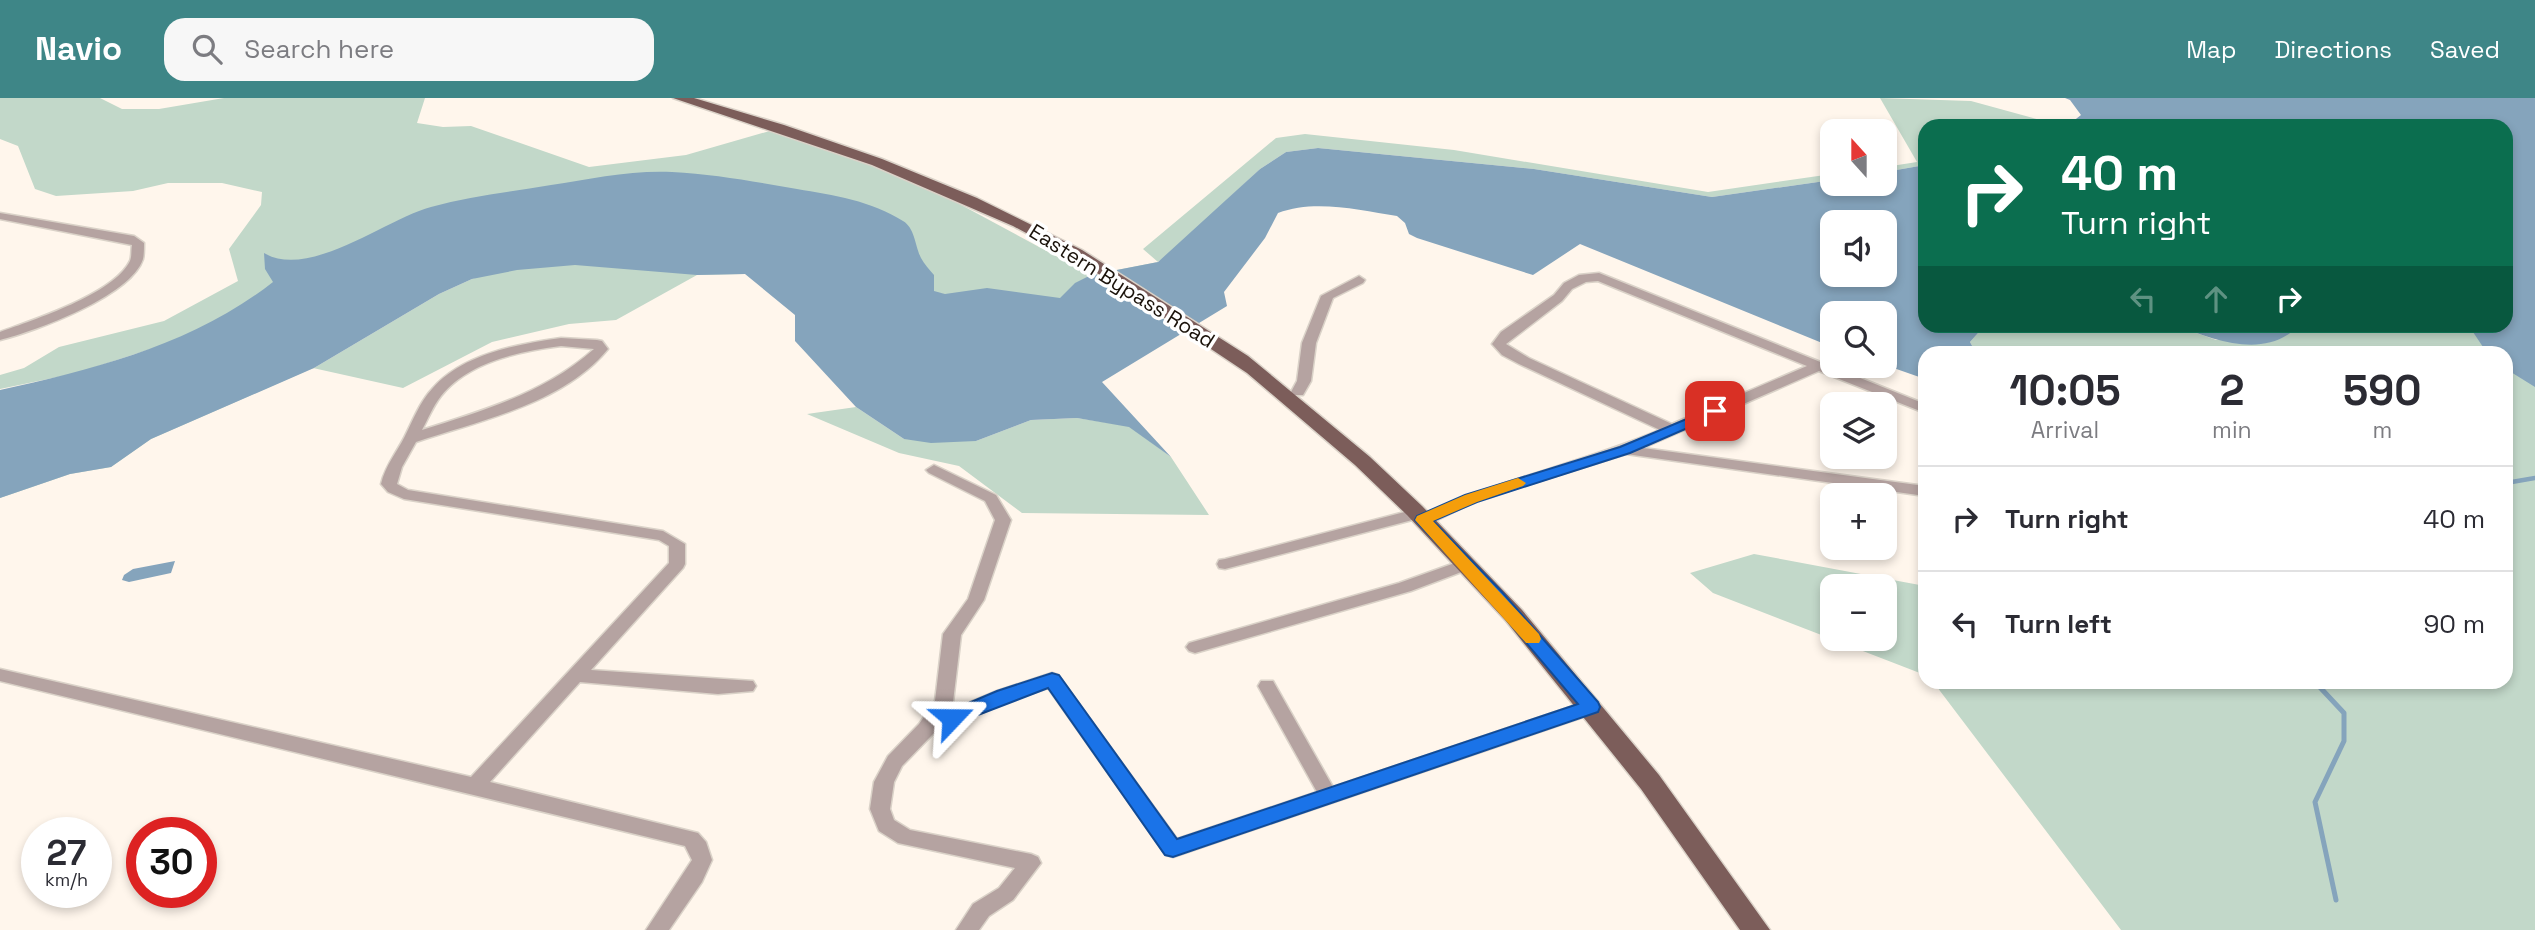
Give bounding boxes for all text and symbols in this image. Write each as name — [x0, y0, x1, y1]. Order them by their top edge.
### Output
search box — [164, 18, 654, 81]
text: Navio — [35, 28, 122, 70]
icon: search — [188, 30, 226, 68]
text: Search here — [244, 32, 394, 66]
text: Map — [2186, 34, 2236, 65]
text: Directions — [2274, 34, 2392, 65]
text: Saved — [2430, 34, 2500, 65]
north arrow — [1820, 119, 1897, 196]
map controls — [1820, 119, 1897, 651]
text: 40 m — [2061, 142, 2178, 204]
icon: right — [1946, 147, 2037, 238]
text: Turn right — [2061, 203, 2211, 243]
button: sound — [1820, 210, 1897, 287]
street label: Eastern Bypass Road — [1024, 217, 1220, 354]
icon: left — [2124, 280, 2162, 318]
icon: ahead — [2197, 280, 2235, 318]
icon: right — [2270, 280, 2308, 318]
button: search — [1820, 301, 1897, 378]
text: 10:05 — [2009, 364, 2121, 417]
text: 2 — [2219, 364, 2244, 417]
text: 590 — [2343, 364, 2421, 417]
pin — [1685, 381, 1745, 441]
icon: arrive — [1696, 392, 1734, 430]
button: layers — [1820, 392, 1897, 469]
text: Arrival — [2031, 415, 2099, 445]
text: min — [2212, 415, 2252, 445]
text: m — [2372, 415, 2392, 445]
button: + — [1820, 483, 1897, 560]
icon: right — [1946, 500, 1984, 538]
text: Turn right — [2005, 502, 2129, 536]
text: 40 m — [2423, 502, 2485, 536]
button: − — [1820, 574, 1897, 651]
icon: left — [1946, 605, 1984, 643]
text: Turn left — [2005, 607, 2112, 641]
text: 90 m — [2423, 607, 2485, 641]
position arrow — [915, 681, 989, 755]
speed limit sign: 30 — [126, 817, 217, 908]
text: 27 — [47, 831, 86, 875]
text: km/h — [45, 868, 88, 891]

